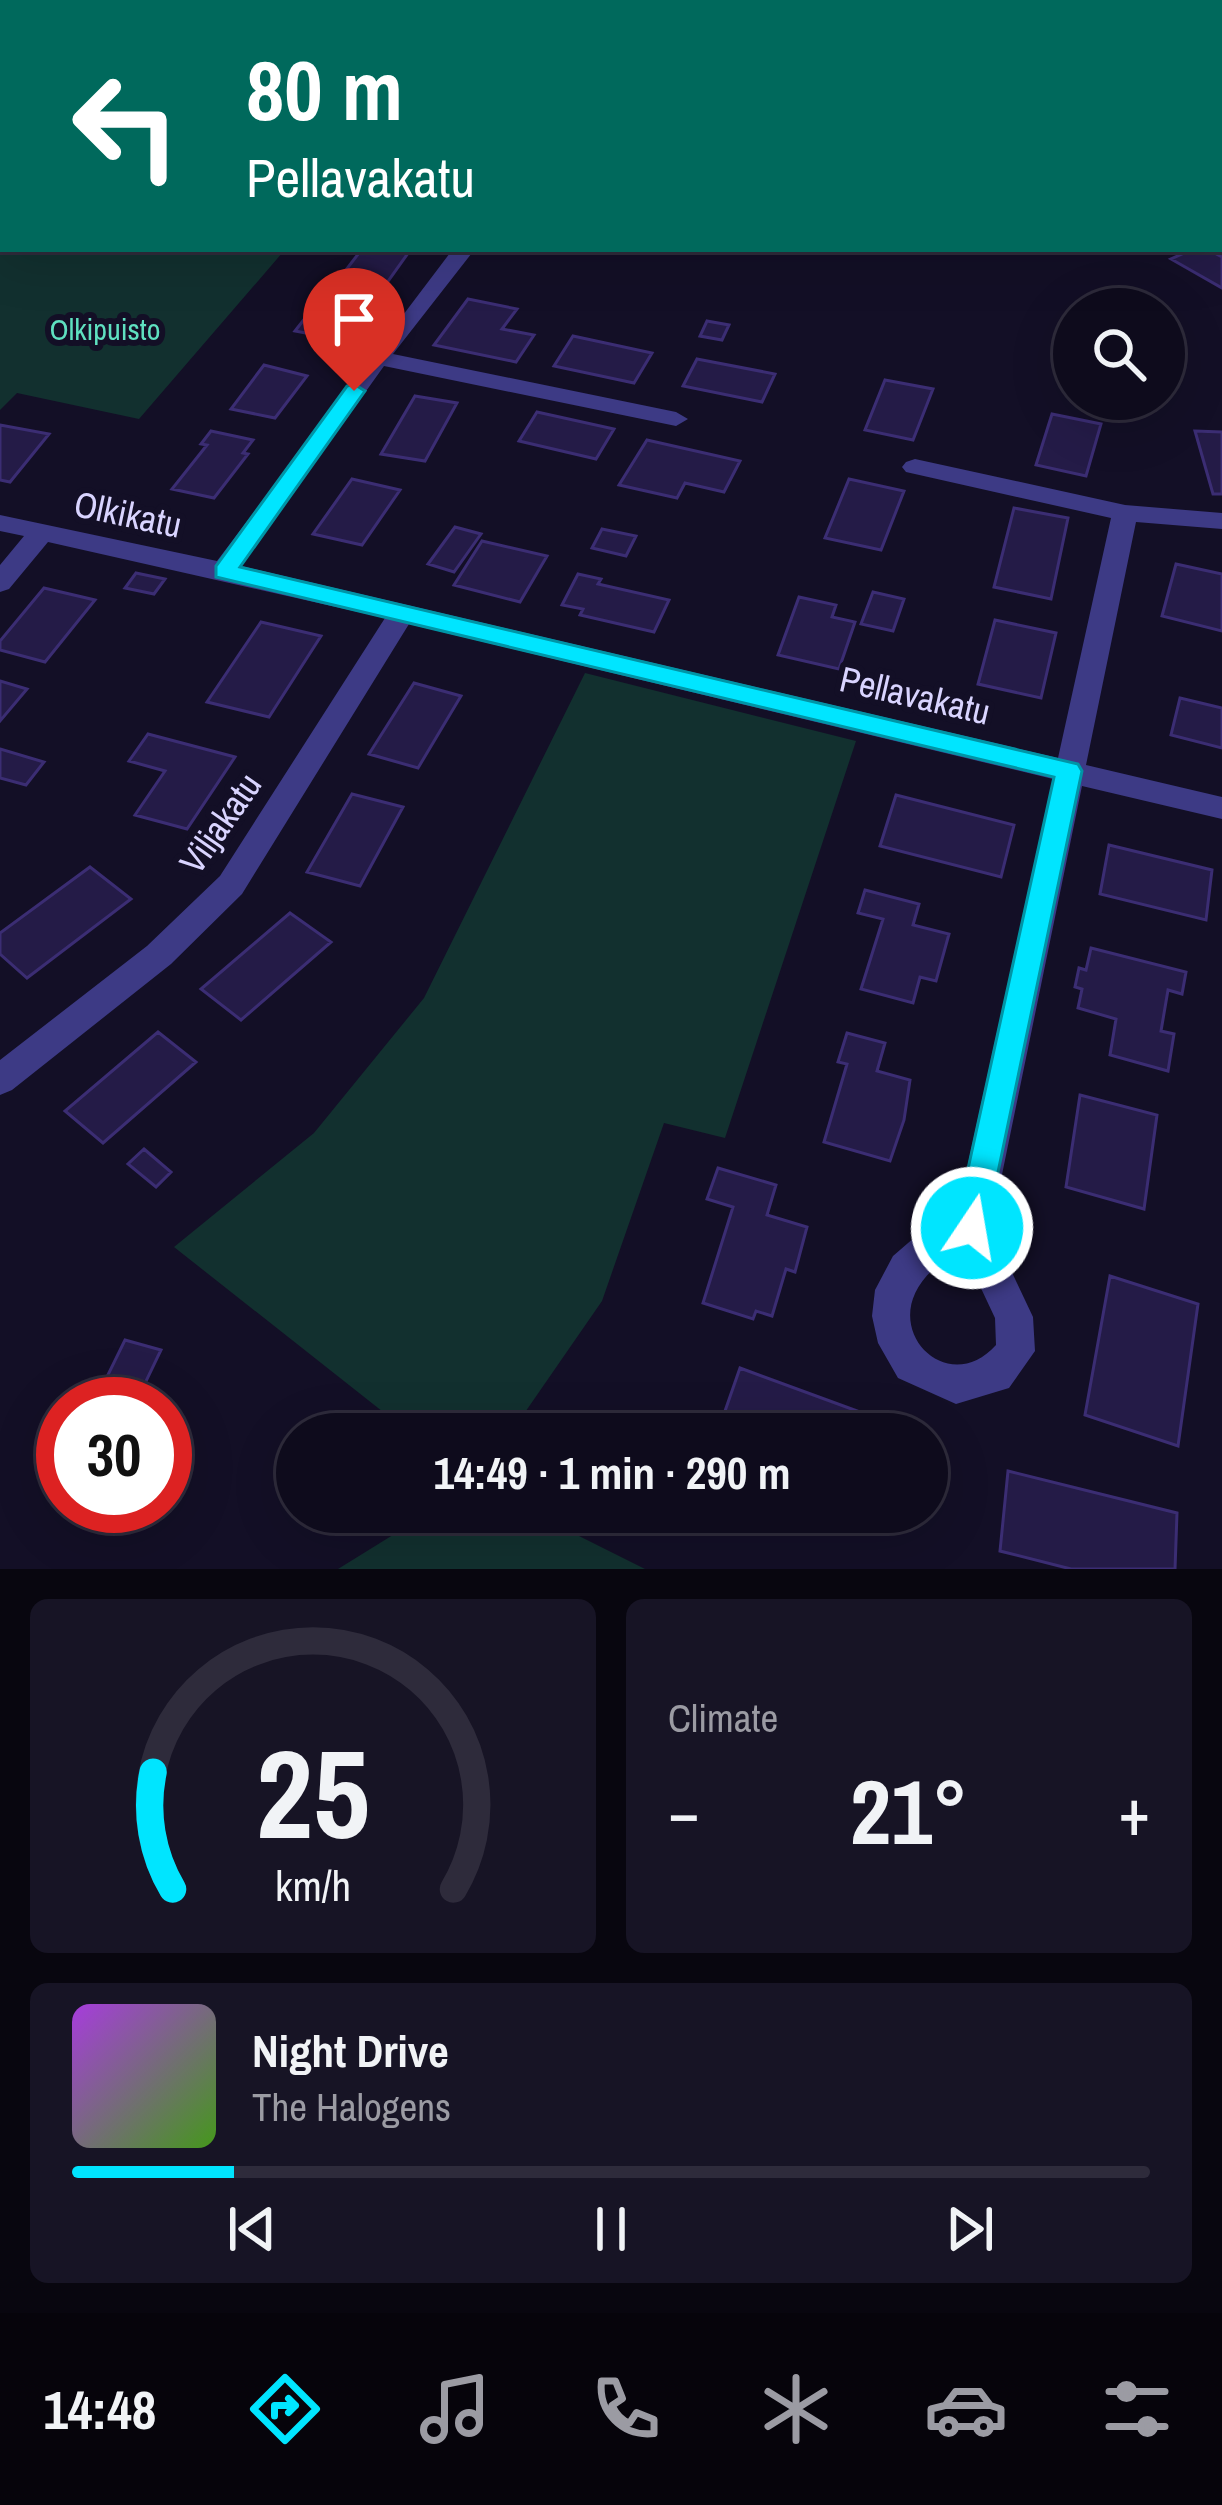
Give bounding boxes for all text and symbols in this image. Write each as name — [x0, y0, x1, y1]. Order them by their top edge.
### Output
text: 80 m — [246, 33, 403, 146]
icon: left — [48, 48, 204, 204]
text: Pellavakatu — [246, 141, 475, 214]
pin — [303, 268, 405, 391]
icon: arrive — [321, 286, 387, 352]
map controls — [1053, 288, 1185, 420]
button: search — [1053, 288, 1185, 420]
park label: Olkipuisto — [50, 309, 160, 349]
street label: Olkikatu — [70, 479, 186, 549]
street label: Pellavakatu — [835, 654, 995, 736]
street label: Viljakatu — [168, 763, 272, 883]
position arrow — [909, 1165, 1035, 1291]
speed limit sign: 30 — [36, 1377, 192, 1533]
text: 14:49 · 1 min · 290 m — [434, 1442, 790, 1503]
text: Climate — [668, 1692, 778, 1744]
text: 25 — [256, 1709, 370, 1877]
text: 21° — [850, 1751, 968, 1872]
text: − — [668, 1767, 700, 1856]
text: + — [1118, 1767, 1150, 1856]
text: km/h — [275, 1857, 351, 1914]
text: Night Drive — [252, 2020, 449, 2081]
text: The Halogens — [252, 2081, 451, 2133]
icon: previous — [219, 2196, 285, 2262]
icon: pause — [578, 2196, 644, 2262]
icon: next — [937, 2196, 1003, 2262]
icon: directions — [243, 2367, 327, 2451]
icon: music — [413, 2367, 497, 2451]
icon: phone — [584, 2367, 668, 2451]
icon: climate — [754, 2367, 838, 2451]
icon: car — [924, 2367, 1008, 2451]
icon: filters — [1095, 2367, 1179, 2451]
text: 14:48 — [43, 2373, 156, 2446]

